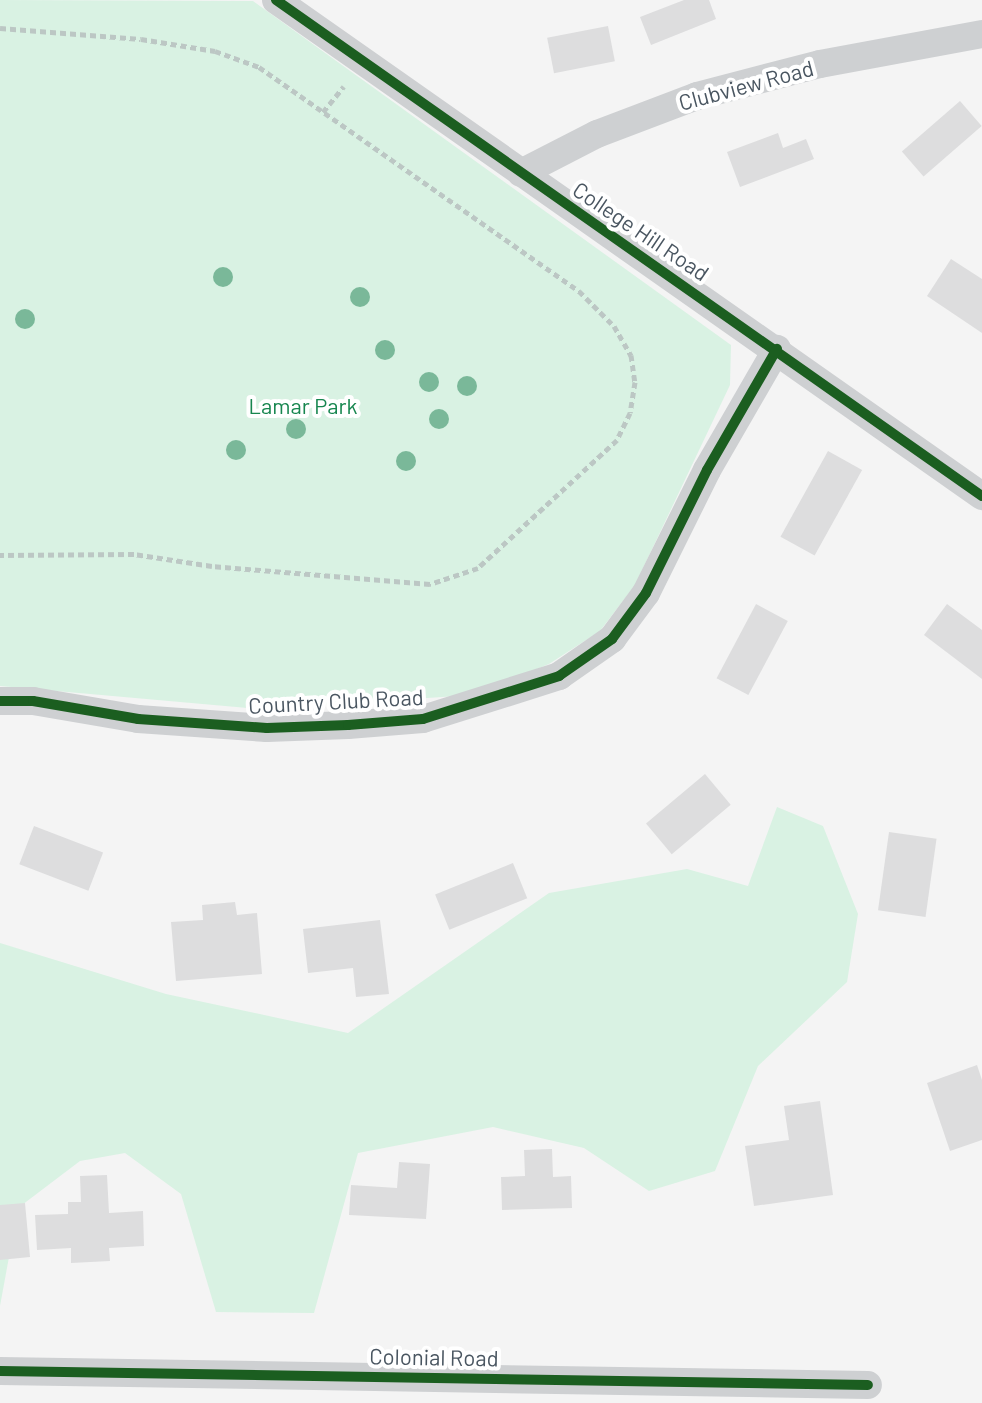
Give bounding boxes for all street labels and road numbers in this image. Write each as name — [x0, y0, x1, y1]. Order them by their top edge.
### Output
street label: Clubview Road — [676, 54, 816, 116]
street label: College Hill Road — [568, 176, 714, 286]
street label: Country Club Road — [248, 683, 424, 719]
street label: Colonial Road — [369, 1343, 499, 1371]

